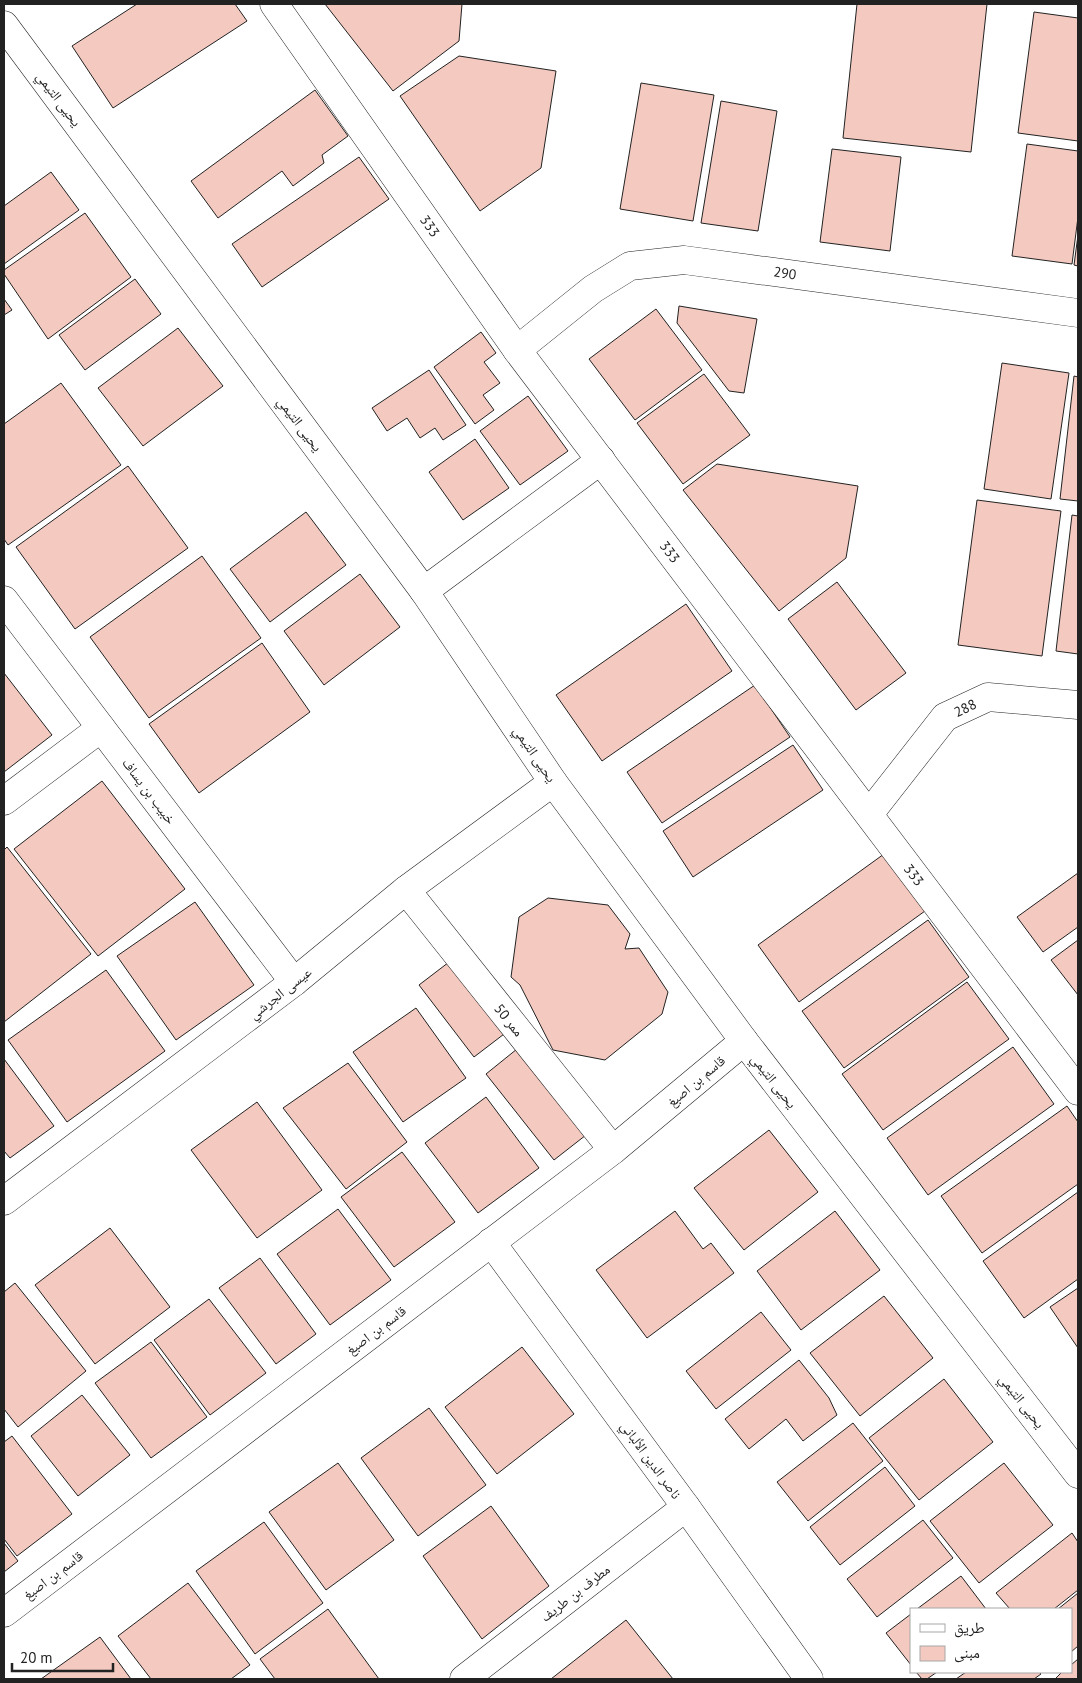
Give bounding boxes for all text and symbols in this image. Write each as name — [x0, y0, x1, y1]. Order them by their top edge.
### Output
street label: يحيى التيمي — [30, 68, 86, 132]
street label: 333 — [416, 211, 444, 241]
street label: 290 — [772, 262, 798, 284]
street label: يحيى التيمي — [271, 393, 327, 457]
street label: 333 — [656, 537, 684, 567]
street label: 288 — [951, 695, 979, 721]
street label: يحيى التيمي — [507, 722, 561, 787]
street label: خبيب بن يساف — [118, 754, 180, 828]
street label: 333 — [900, 860, 928, 890]
street label: عيسى الجرشي — [245, 963, 317, 1025]
street label: ممر 50 — [490, 1000, 528, 1040]
street label: يحيى التيمي — [745, 1050, 801, 1114]
street label: قاسم بن اصبغ — [663, 1051, 730, 1111]
street label: قاسم بن اصبغ — [342, 1301, 410, 1359]
street label: يحيى التيمي — [993, 1370, 1049, 1434]
street label: ناصر الدين الألباني — [615, 1417, 685, 1504]
street label: قاسم بن اصبغ — [19, 1546, 87, 1604]
street label: مطرف بن طريف — [537, 1560, 613, 1626]
legend — [910, 1608, 1072, 1673]
text: طريق — [954, 1618, 985, 1638]
scale bar — [12, 1640, 114, 1672]
text: مبنى — [954, 1643, 980, 1663]
text: 20 m — [20, 1648, 53, 1667]

